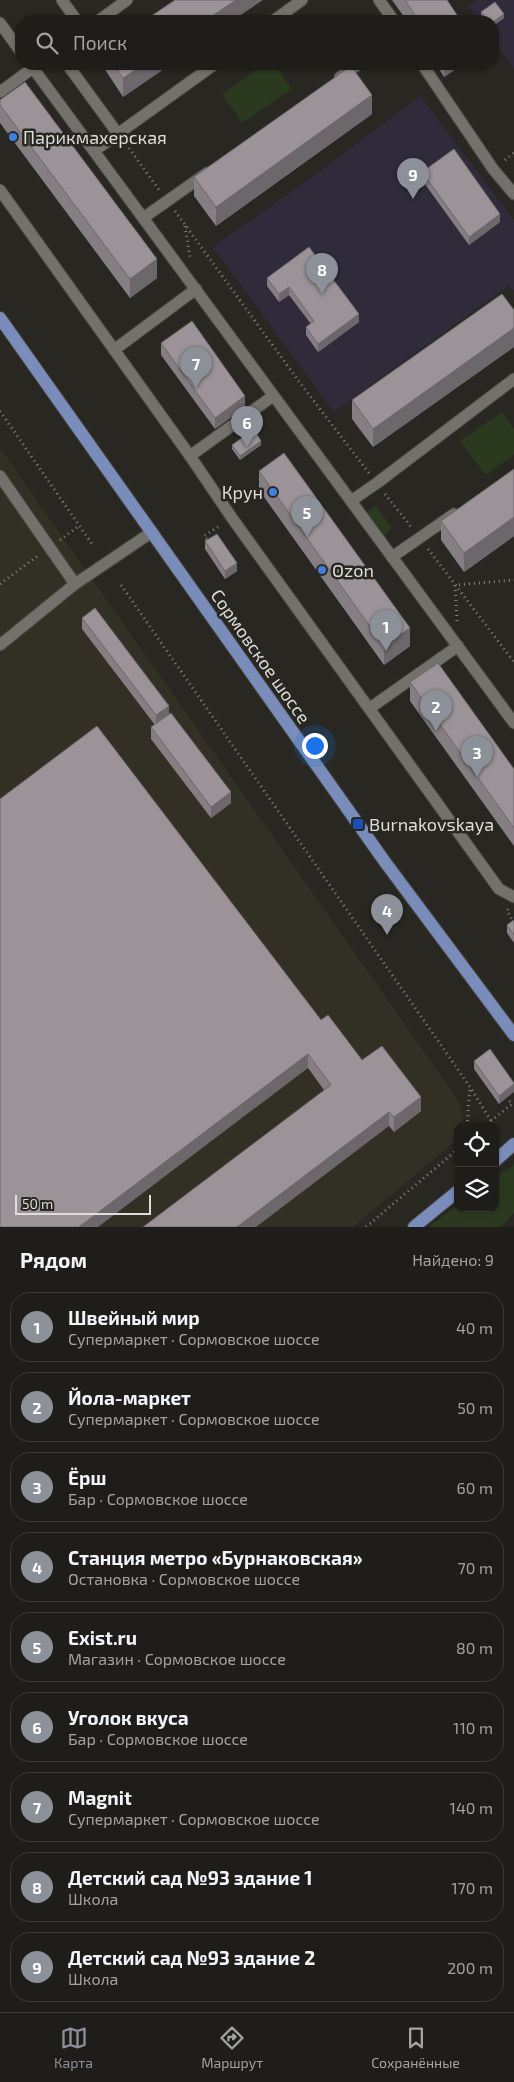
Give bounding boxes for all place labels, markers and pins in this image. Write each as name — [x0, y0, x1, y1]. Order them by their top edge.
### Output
place label: Парикмахерская — [23, 126, 167, 148]
marker: Парикмахерская — [7, 131, 19, 143]
pin: 9 — [397, 158, 429, 199]
pin: 8 — [306, 253, 338, 294]
pin: 7 — [180, 347, 212, 388]
pin: 6 — [231, 406, 263, 447]
place label: Крун — [222, 481, 263, 503]
marker: Крун — [267, 486, 279, 498]
pin: 5 — [291, 496, 323, 537]
place label: Ozon — [332, 559, 374, 581]
marker: Ozon — [316, 564, 328, 576]
pin: 1 — [370, 610, 402, 651]
pin: 2 — [420, 690, 452, 731]
pin: 3 — [461, 736, 493, 777]
place label: Burnakovskaya — [369, 813, 494, 835]
marker: Burnakovskaya — [351, 817, 365, 831]
pin: 4 — [371, 894, 403, 935]

